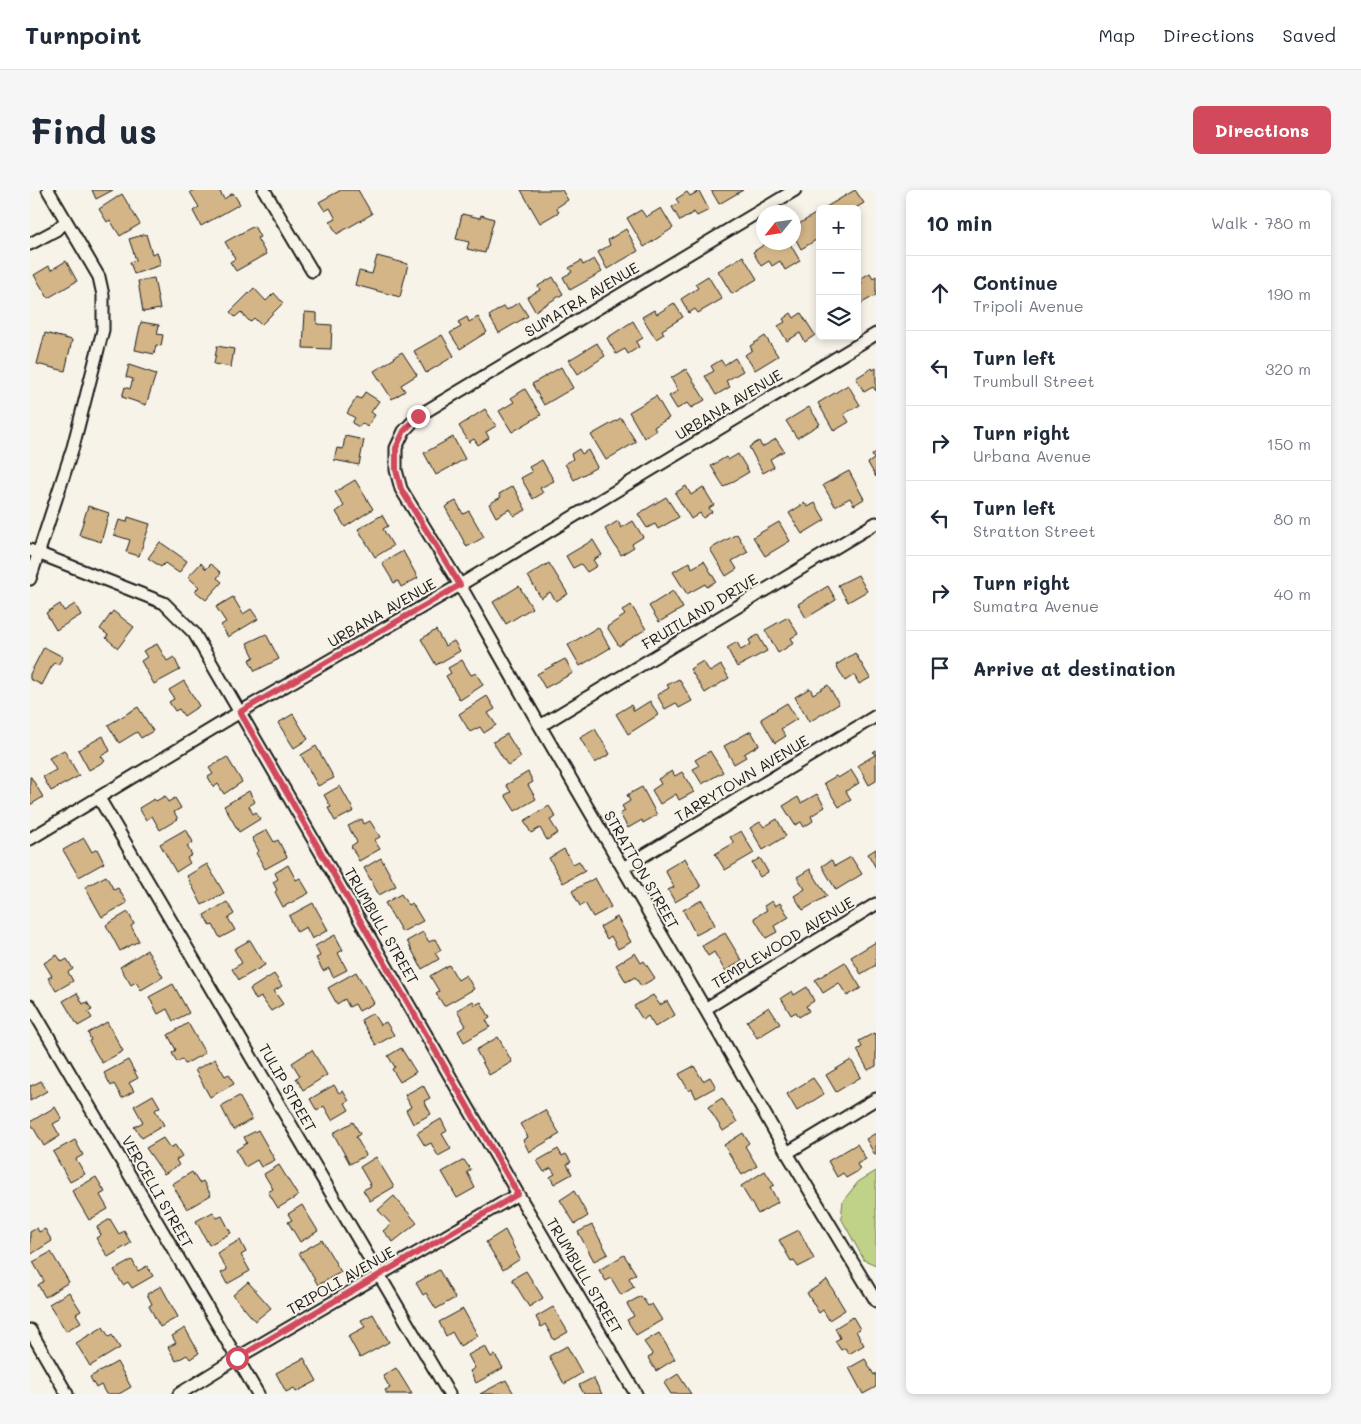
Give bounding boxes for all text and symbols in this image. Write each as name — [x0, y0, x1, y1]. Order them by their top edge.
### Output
text: Turnpoint — [25, 19, 141, 50]
text: Map — [1098, 23, 1135, 47]
text: Directions — [1163, 23, 1255, 47]
text: Saved — [1283, 23, 1336, 47]
button: Directions — [1193, 106, 1331, 154]
text: Find us — [30, 107, 157, 153]
north arrow — [756, 205, 801, 250]
map controls — [816, 205, 861, 340]
button: + — [816, 205, 861, 250]
text: 10 min — [926, 209, 992, 236]
text: Walk · 780 m — [1211, 212, 1311, 233]
button: − — [816, 250, 861, 295]
street label: SUMATRA AVENUE — [521, 257, 643, 341]
text: Continue — [973, 270, 1058, 295]
icon: ahead — [926, 279, 954, 307]
text: 190 m — [1267, 283, 1311, 304]
button: layers — [816, 295, 861, 340]
text: Tripoli Avenue — [973, 295, 1084, 316]
text: Turn left — [973, 345, 1056, 370]
icon: left — [926, 354, 954, 382]
text: 320 m — [1265, 358, 1311, 379]
street label: URBANA AVENUE — [671, 364, 786, 444]
text: Trumbull Street — [973, 370, 1094, 391]
route end — [407, 405, 430, 428]
text: Turn right — [973, 420, 1070, 445]
icon: right — [926, 429, 954, 457]
text: 150 m — [1267, 433, 1311, 454]
text: Urbana Avenue — [973, 445, 1091, 466]
text: Turn left — [973, 495, 1056, 520]
icon: left — [926, 504, 954, 532]
text: 80 m — [1274, 508, 1311, 529]
text: Stratton Street — [973, 520, 1096, 541]
street label: FRUITLAND DRIVE — [638, 568, 762, 654]
text: Turn right — [973, 570, 1070, 595]
street label: URBANA AVENUE — [324, 573, 440, 651]
icon: right — [926, 579, 954, 607]
text: 40 m — [1274, 583, 1311, 604]
text: Sumatra Avenue — [973, 595, 1099, 616]
icon: arrive — [926, 654, 954, 682]
text: Arrive at destination — [973, 656, 1176, 681]
street label: TARRYTOWN AVENUE — [671, 730, 813, 826]
street label: STRATTON STREET — [600, 807, 684, 932]
street label: TRUMBULL STREET — [340, 863, 423, 988]
street label: TEMPLEWOOD AVENUE — [708, 891, 858, 993]
street label: TULIP STREET — [255, 1040, 321, 1135]
street label: VERCELLI STREET — [118, 1132, 198, 1251]
street label: TRUMBULL STREET — [542, 1214, 627, 1337]
street label: TRIPOLI AVENUE — [283, 1241, 398, 1319]
route start — [226, 1347, 249, 1370]

